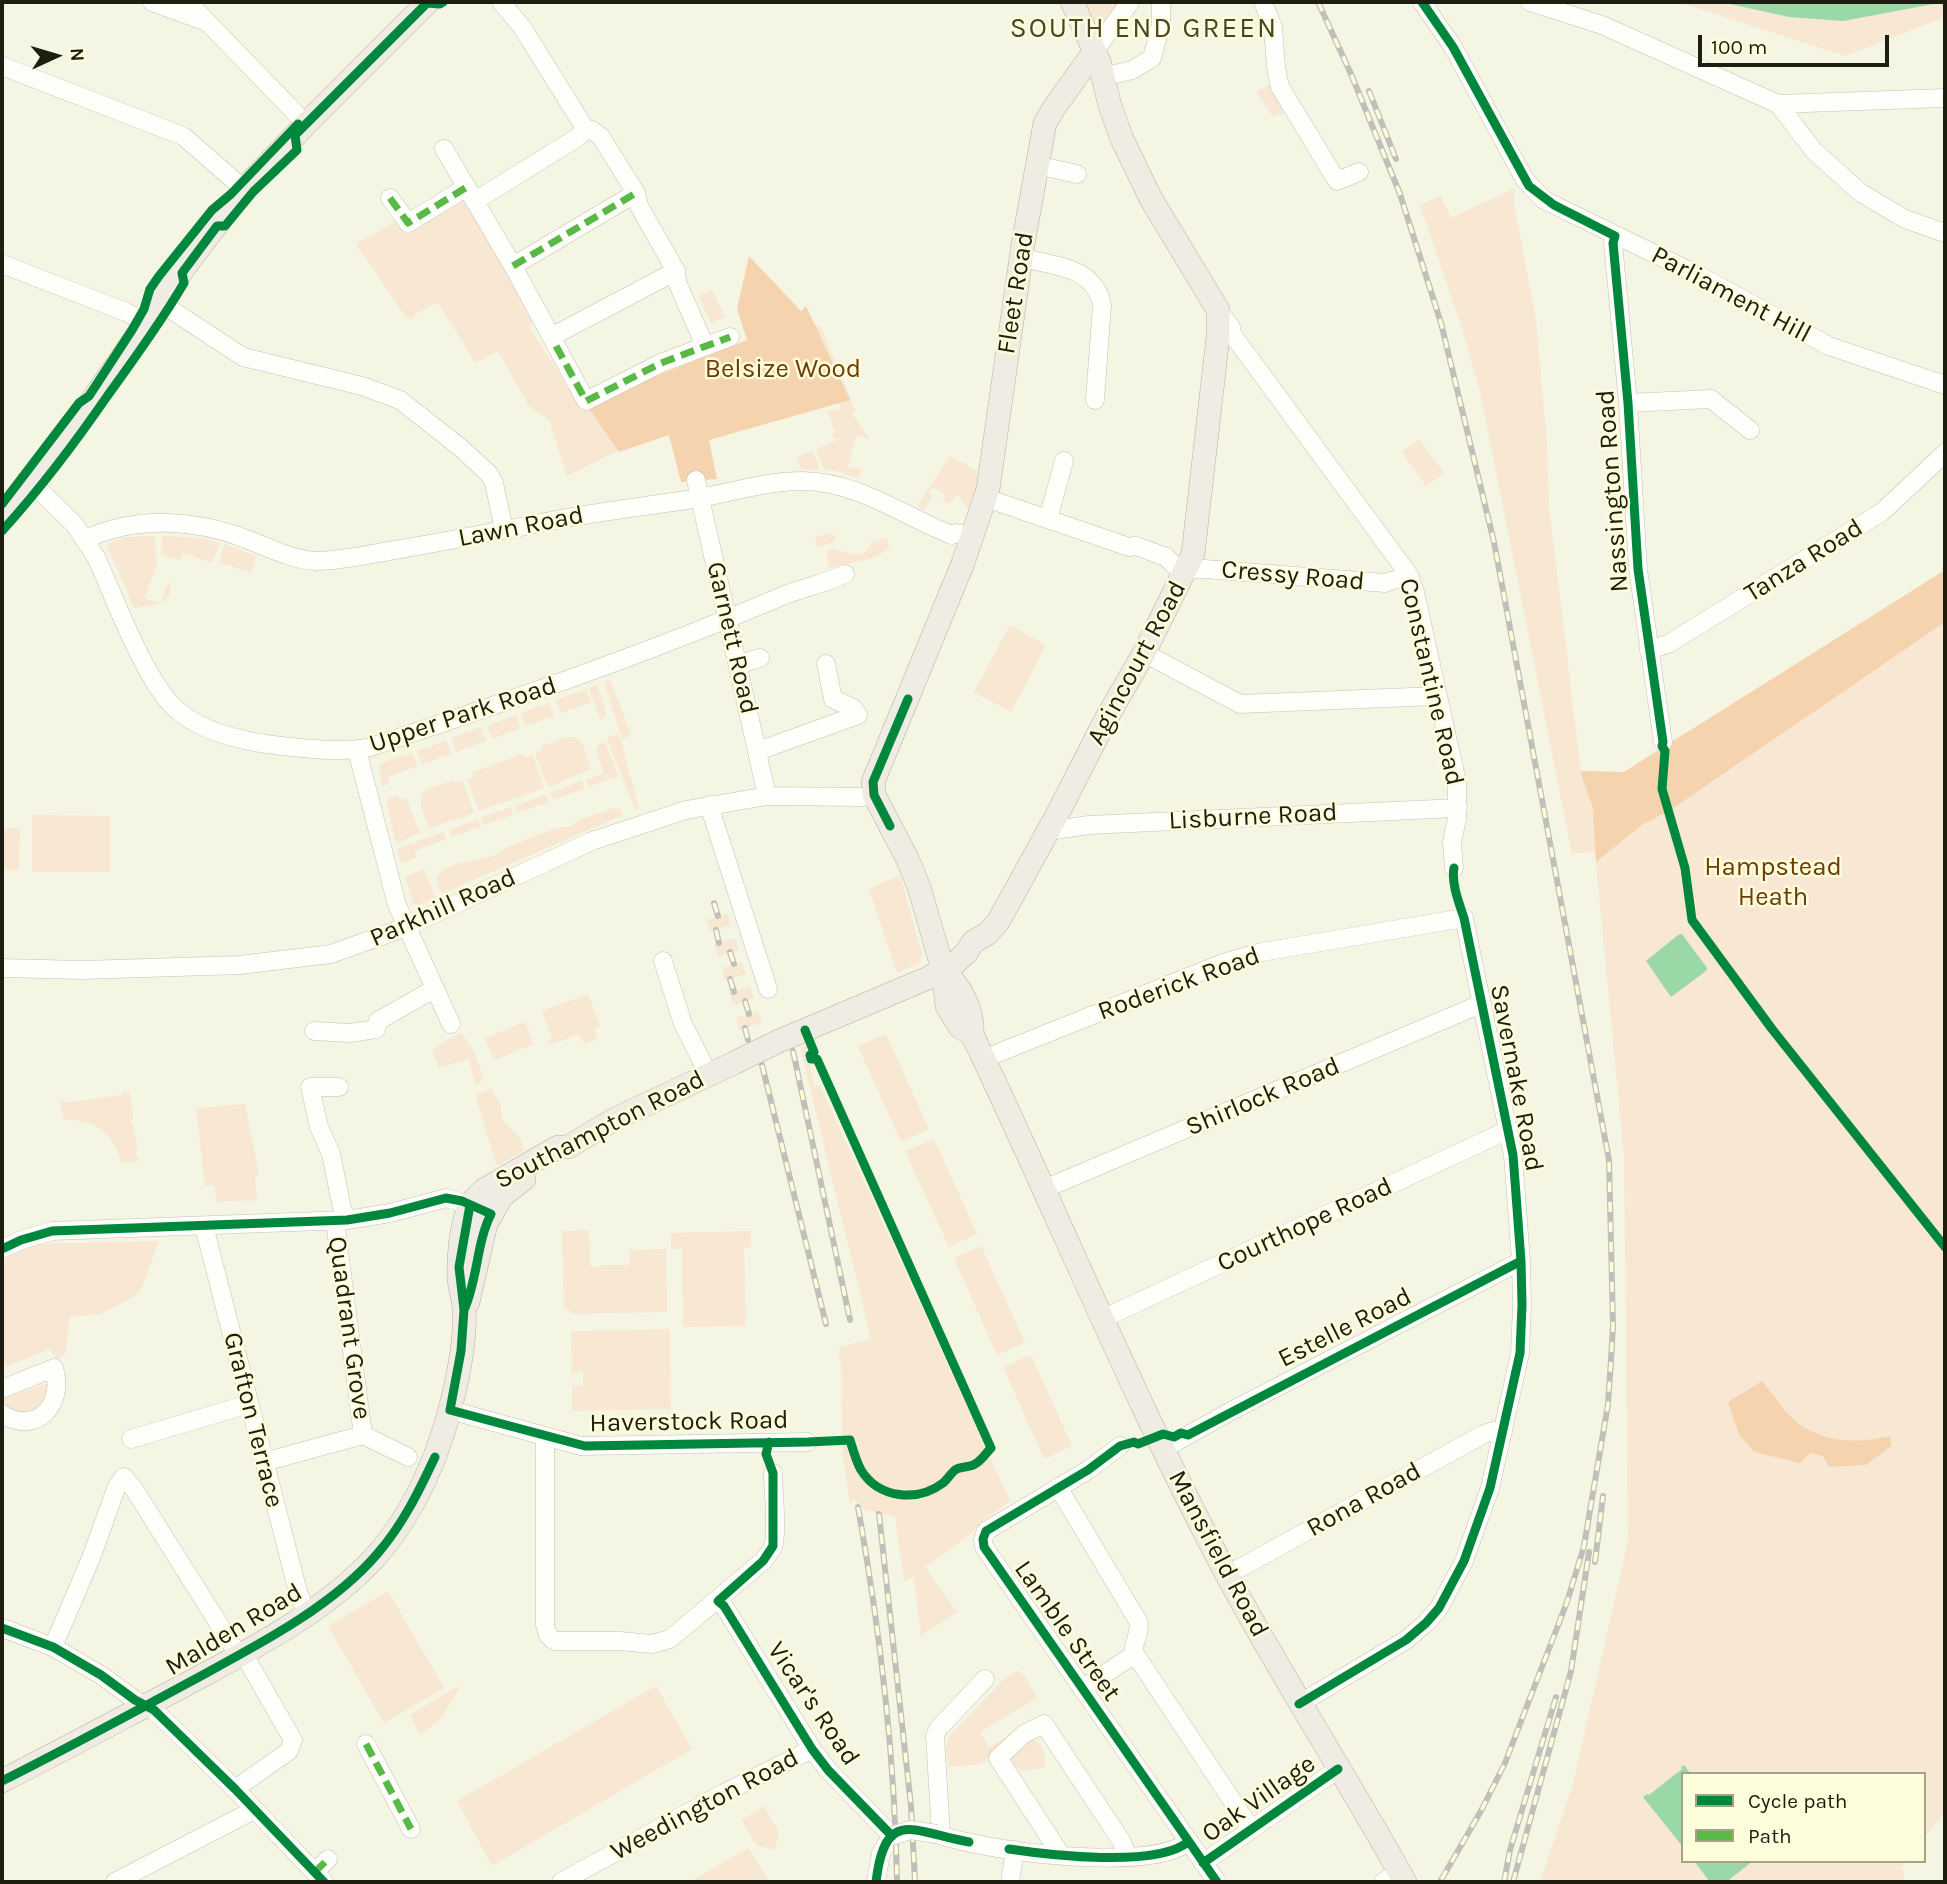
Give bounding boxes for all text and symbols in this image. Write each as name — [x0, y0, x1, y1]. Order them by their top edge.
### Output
district label: SOUTH END GREEN — [1012, 12, 1276, 46]
north arrow — [21, 21, 91, 91]
scale bar — [1702, 21, 1893, 65]
text: 100 m — [1711, 35, 1768, 59]
text: N — [66, 47, 88, 62]
street label: Fleet Road — [991, 230, 1041, 356]
street label: Parliament Hill — [1646, 240, 1816, 350]
park label: Belsize Wood — [705, 354, 861, 386]
street label: Nassington Road — [1590, 389, 1636, 593]
street label: Lawn Road — [456, 500, 586, 554]
street label: Tanza Road — [1739, 512, 1869, 610]
street label: Cressy Road — [1220, 554, 1366, 598]
street label: Garnett Road — [699, 559, 765, 717]
street label: Agincourt Road — [1081, 575, 1193, 751]
street label: Constantine Road — [1392, 575, 1470, 789]
street label: Upper Park Road — [365, 670, 561, 760]
street label: Lisburne Road — [1168, 797, 1338, 837]
park label: Hampstead Heath — [1704, 852, 1842, 914]
street label: Parkhill Road — [365, 862, 521, 954]
street label: Roderick Road — [1094, 940, 1264, 1028]
street label: Savernake Road — [1483, 982, 1549, 1174]
street label: Shirlock Road — [1181, 1051, 1345, 1143]
street label: Southampton Road — [490, 1064, 710, 1196]
street label: Courthope Road — [1213, 1171, 1397, 1279]
street label: Quadrant Grove — [321, 1234, 377, 1422]
street label: Estelle Road — [1273, 1281, 1417, 1375]
street label: Grafton Terrace — [216, 1329, 290, 1511]
street label: Haverstock Road — [589, 1405, 789, 1439]
street label: Rona Road — [1301, 1456, 1427, 1544]
street label: Mansfield Road — [1161, 1465, 1275, 1643]
street label: Lamble Street — [1007, 1555, 1127, 1707]
street label: Malden Road — [160, 1577, 308, 1683]
street label: Vicar's Road — [760, 1636, 866, 1772]
street label: Weedington Road — [606, 1742, 804, 1868]
street label: Oak Village — [1196, 1749, 1322, 1849]
legend — [1681, 1772, 1926, 1863]
text: Cycle path — [1748, 1789, 1848, 1813]
text: Path — [1748, 1824, 1792, 1848]

